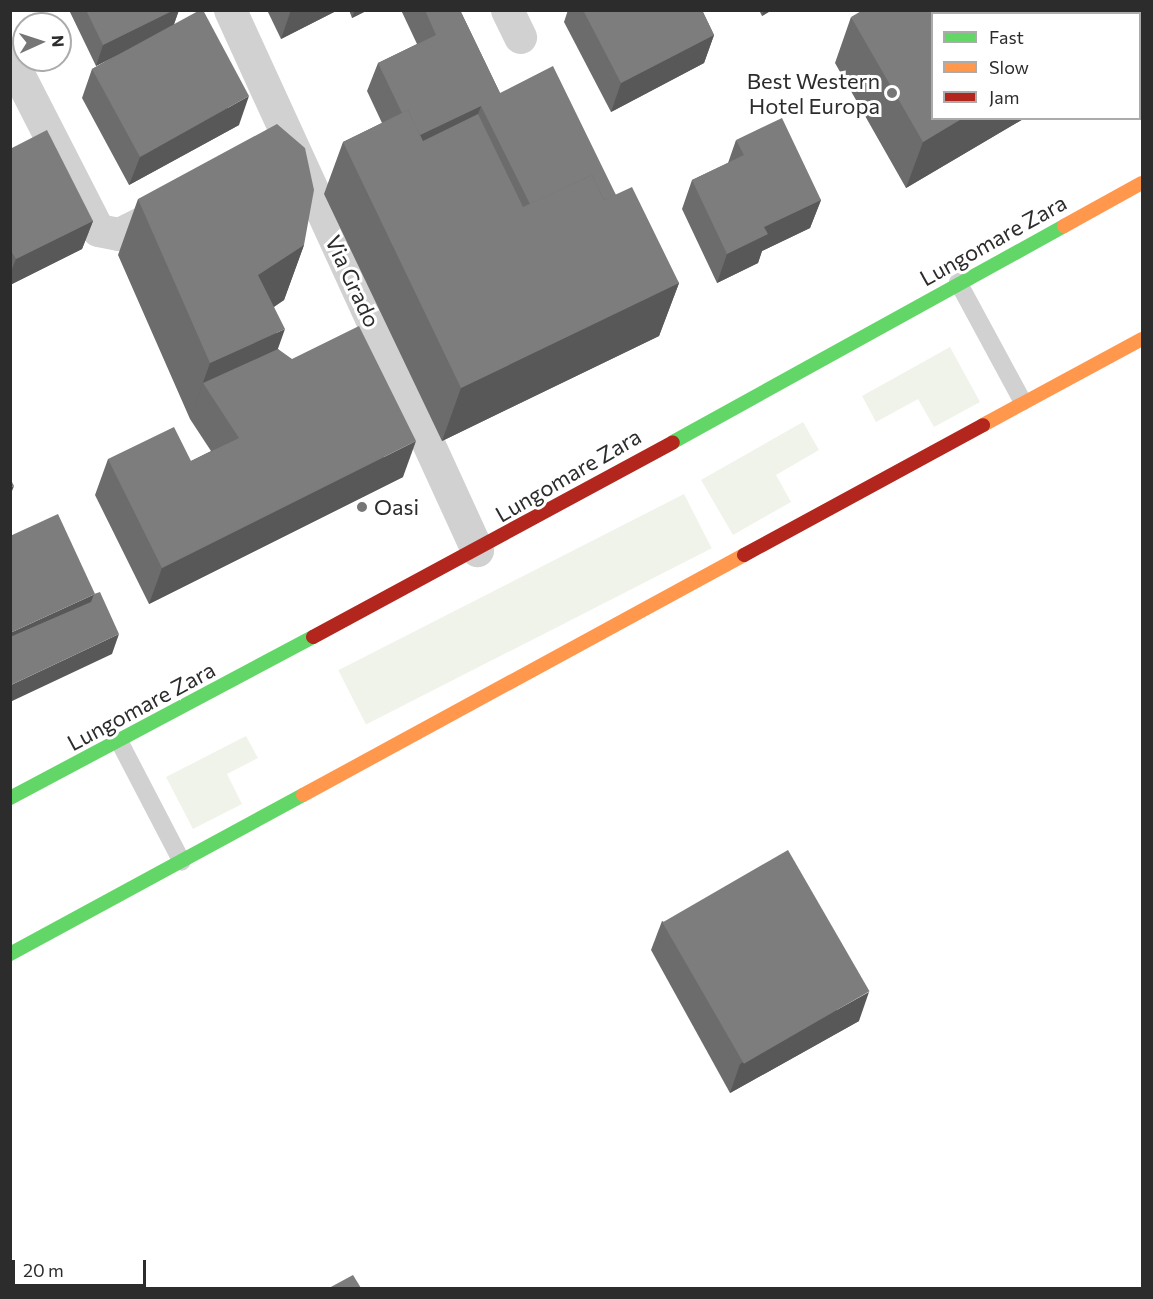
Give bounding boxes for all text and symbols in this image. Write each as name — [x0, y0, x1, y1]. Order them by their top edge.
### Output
north arrow — [12, 12, 72, 72]
legend — [931, 12, 1141, 120]
text: Fast — [989, 26, 1024, 48]
text: N — [49, 35, 68, 48]
text: Slow — [989, 56, 1029, 78]
place label: Best Western Hotel Europa — [747, 67, 880, 118]
marker: Best Western Hotel Europa — [885, 86, 899, 100]
text: Jam — [989, 86, 1019, 108]
street label: Lungomare Zara — [915, 189, 1071, 291]
street label: Via Grado — [320, 231, 386, 331]
street label: Lungomare Zara — [491, 423, 645, 527]
place label: Oasi — [374, 494, 419, 520]
marker: Oasi — [355, 500, 369, 514]
street label: Lungomare Zara — [63, 656, 219, 756]
scale bar — [15, 1248, 148, 1286]
text: 20 m — [23, 1259, 64, 1281]

